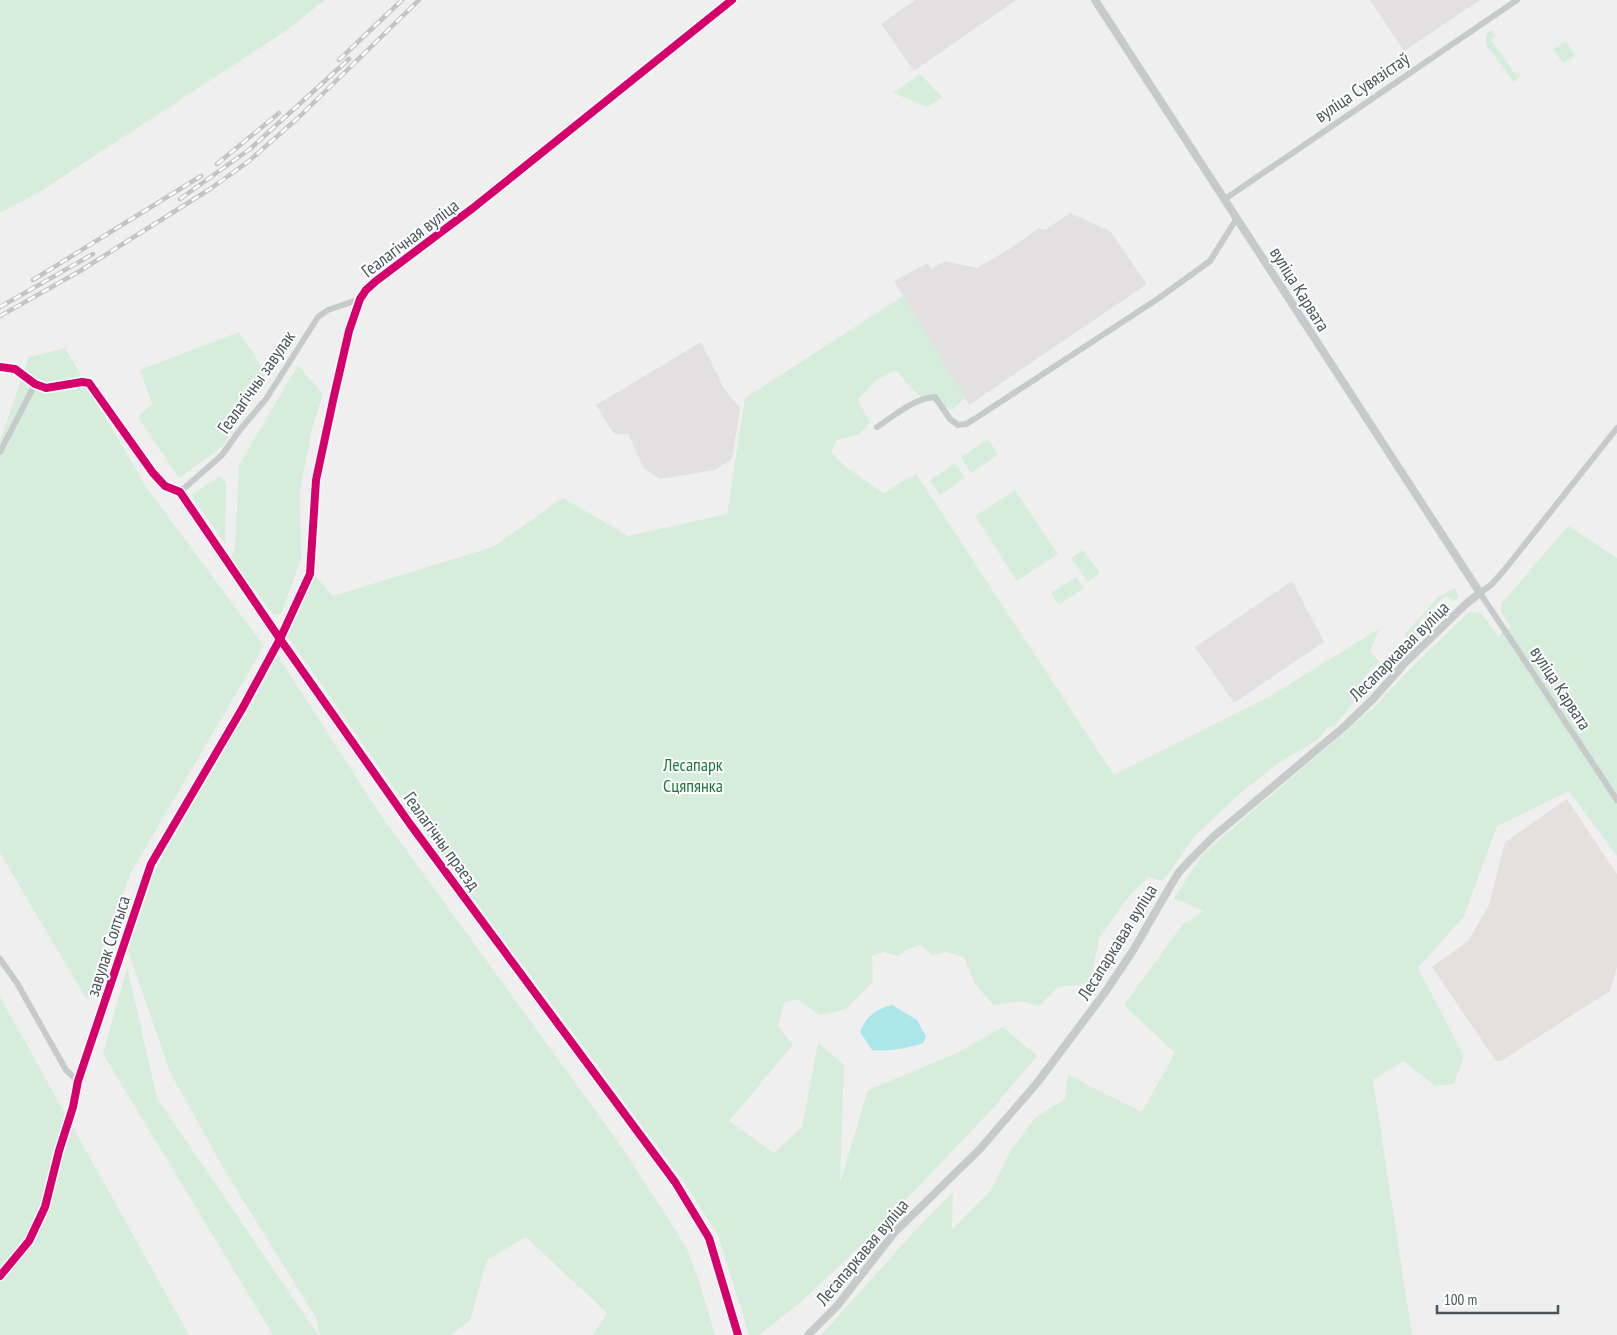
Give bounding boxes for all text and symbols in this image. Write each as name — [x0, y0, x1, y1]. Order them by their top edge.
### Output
street label: вуліца Сувязістаў — [1310, 47, 1414, 127]
street label: Геалагічная вуліца — [357, 194, 463, 282]
street label: вуліца Карвата — [1265, 242, 1335, 336]
street label: Геалагічны завулак — [212, 326, 300, 438]
street label: Лесапаркавая вуліца — [1343, 596, 1454, 707]
street label: вуліца Карвата — [1525, 642, 1597, 734]
park label: Лесапарк Сцяпянка — [662, 753, 723, 797]
street label: Геалагічны праезд — [399, 787, 485, 895]
street label: Лесапаркавая вуліца — [1072, 880, 1162, 1005]
street label: завулак Солтыса — [81, 893, 135, 999]
street label: Лесапаркавая вуліца — [810, 1194, 913, 1311]
scale bar — [1437, 1282, 1558, 1314]
text: 100 m — [1444, 1290, 1477, 1309]

